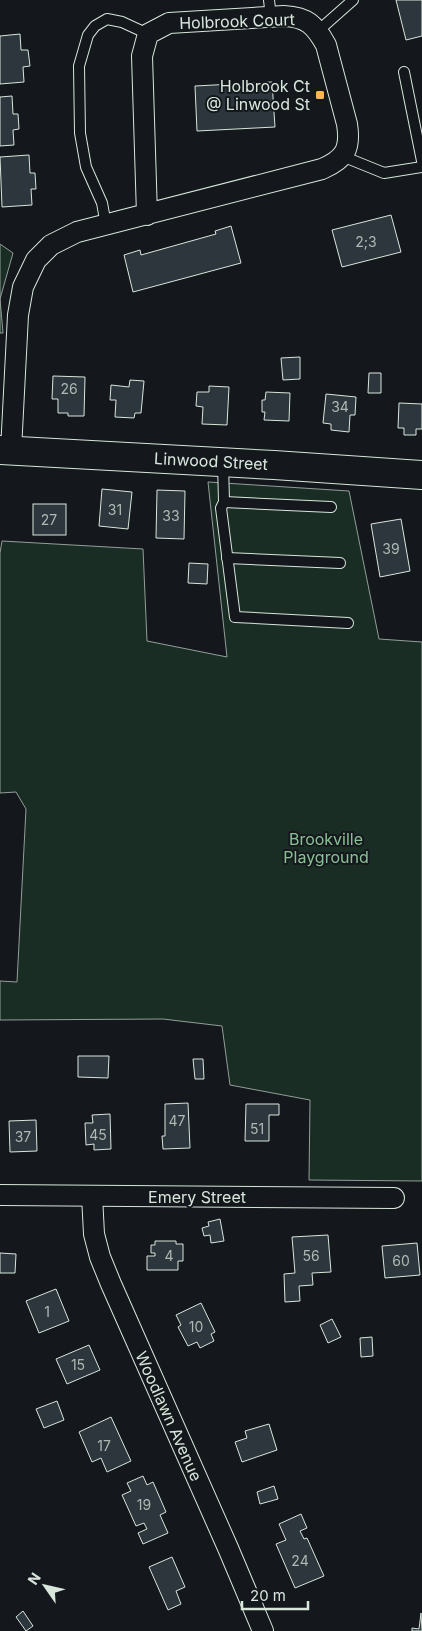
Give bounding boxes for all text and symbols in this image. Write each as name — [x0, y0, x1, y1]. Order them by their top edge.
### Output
street label: Holbrook Court — [179, 9, 295, 33]
place label: Holbrook Ct @ Linwood St — [206, 76, 310, 114]
marker: Holbrook Ct @ Linwood St — [314, 89, 326, 101]
house number: 2;3 — [355, 233, 377, 250]
house number: 26 — [60, 380, 78, 397]
house number: 34 — [331, 398, 349, 415]
street label: Linwood Street — [154, 448, 268, 474]
house number: 31 — [108, 501, 122, 518]
house number: 33 — [162, 507, 180, 524]
house number: 27 — [41, 511, 57, 528]
house number: 39 — [382, 540, 400, 557]
park label: Brookville Playground — [283, 829, 369, 867]
house number: 47 — [169, 1112, 186, 1129]
house number: 51 — [250, 1120, 264, 1137]
house number: 45 — [89, 1126, 107, 1143]
house number: 37 — [15, 1128, 31, 1145]
street label: Emery Street — [148, 1187, 246, 1207]
house number: 4 — [164, 1247, 174, 1264]
house number: 56 — [302, 1247, 320, 1264]
house number: 60 — [392, 1252, 410, 1269]
house number: 1 — [44, 1303, 50, 1320]
house number: 10 — [189, 1318, 203, 1335]
street label: Woodlawn Avenue — [131, 1348, 207, 1484]
house number: 15 — [71, 1356, 85, 1373]
house number: 17 — [97, 1437, 111, 1454]
house number: 19 — [137, 1496, 151, 1513]
house number: 24 — [291, 1552, 309, 1569]
north arrow — [20, 1561, 70, 1611]
text: N — [24, 1569, 44, 1588]
scale bar — [242, 1578, 308, 1610]
text: 20 m — [250, 1586, 286, 1605]

